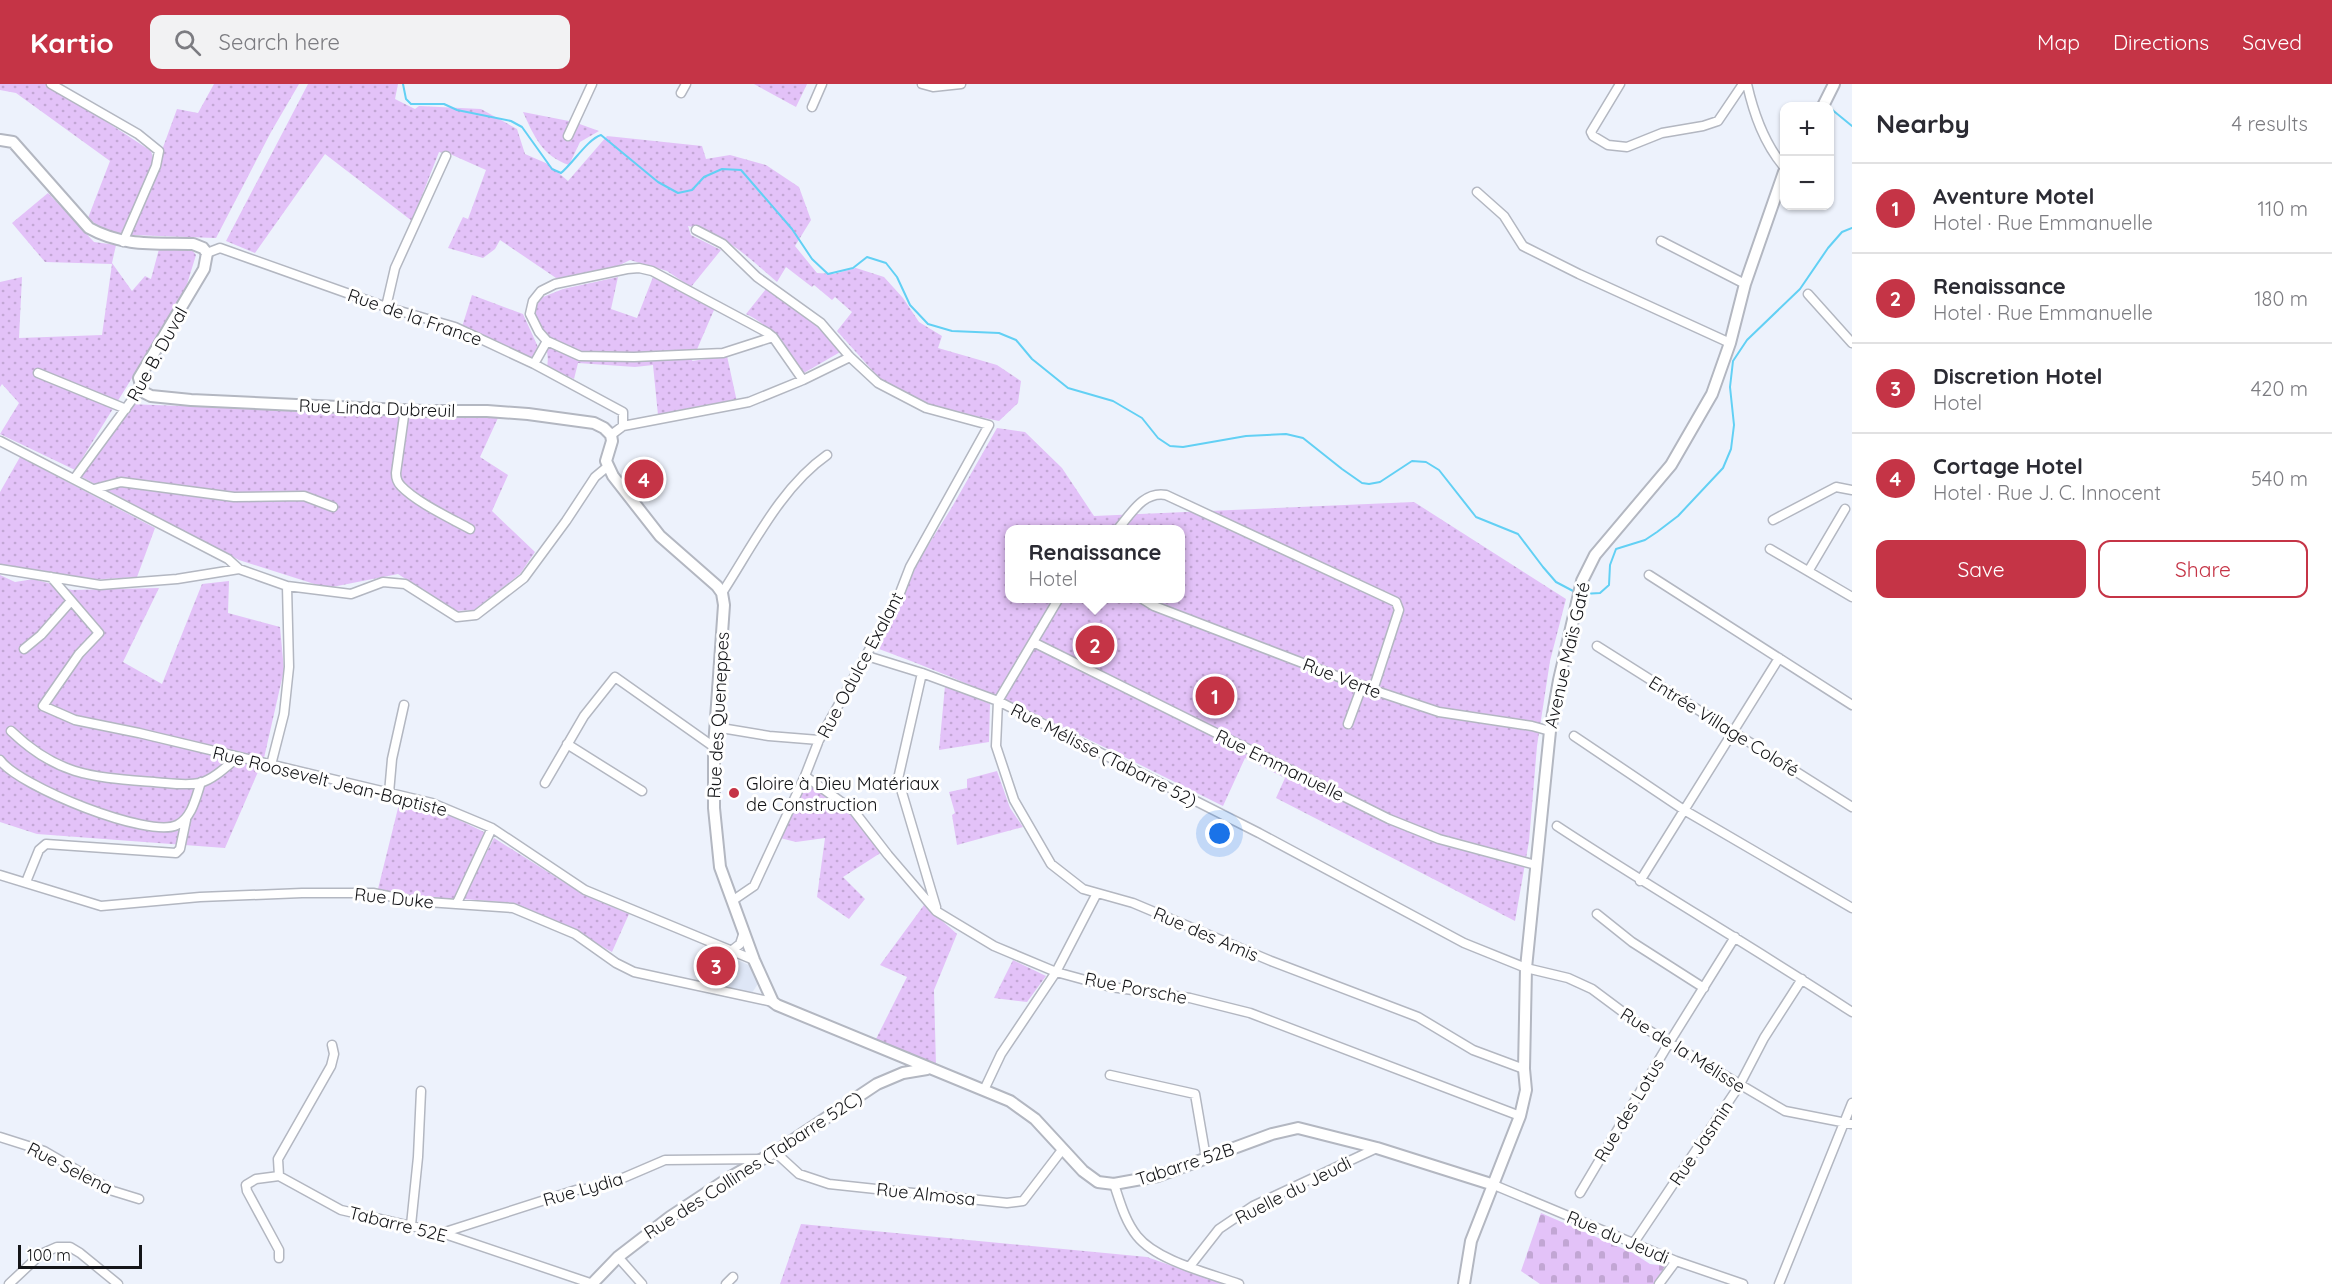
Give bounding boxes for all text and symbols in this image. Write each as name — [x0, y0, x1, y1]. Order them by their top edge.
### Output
search box — [150, 15, 570, 69]
text: Kartio — [30, 25, 114, 60]
icon: search — [171, 26, 204, 59]
text: Search here — [219, 28, 340, 56]
text: Map — [2037, 29, 2080, 55]
text: Directions — [2113, 29, 2209, 55]
text: Saved — [2242, 29, 2302, 55]
map controls — [1780, 102, 1834, 210]
button: + — [1780, 102, 1834, 156]
text: Nearby — [1876, 107, 1970, 140]
text: 4 results — [2232, 111, 2308, 136]
button: − — [1780, 156, 1834, 210]
text: Aventure Motel — [1933, 182, 2094, 210]
text: 1 — [1892, 196, 1899, 221]
text: 110 m — [2258, 196, 2308, 221]
text: Hotel · Rue Emmanuelle — [1933, 210, 2153, 235]
text: Renaissance — [1933, 272, 2066, 300]
street label: Rue de la France — [345, 283, 485, 351]
text: 2 — [1890, 286, 1901, 311]
text: 180 m — [2254, 286, 2308, 311]
text: Hotel · Rue Emmanuelle — [1933, 300, 2153, 325]
street label: Rue B. Duval — [122, 303, 192, 405]
text: Discretion Hotel — [1933, 362, 2103, 390]
text: 3 — [1890, 376, 1901, 401]
text: 420 m — [2251, 376, 2308, 401]
text: Hotel — [1933, 390, 1982, 415]
street label: Rue Linda Dubreuil — [298, 394, 456, 422]
text: Cortage Hotel — [1933, 452, 2083, 480]
pin: 4 — [624, 456, 664, 502]
text: 4 — [1890, 466, 1901, 491]
text: 540 m — [2251, 466, 2308, 491]
text: Hotel · Rue J. C. Innocent — [1933, 480, 2161, 505]
popup — [1005, 525, 1185, 603]
text: Renaissance — [1029, 538, 1161, 566]
button: Save — [1876, 540, 2086, 598]
button: Share — [2098, 540, 2308, 598]
text: Hotel — [1029, 566, 1078, 591]
street label: Avenue Maïs Gaté — [1539, 580, 1595, 730]
street label: Rue Odulce Exalant — [812, 588, 908, 742]
pin: 2 — [1076, 622, 1114, 668]
street label: Rue des Queneppes — [702, 631, 734, 799]
street label: Rue Verte — [1300, 653, 1384, 703]
street label: Entrée Village Colofé — [1645, 670, 1803, 782]
pin: 1 — [1196, 674, 1234, 718]
street label: Rue Mélisse (Tabarre 52) — [1007, 698, 1201, 812]
street label: Rue Emmanuelle — [1212, 724, 1348, 806]
street label: Rue Roosevelt Jean-Baptiste — [210, 741, 450, 821]
place label: Gloire à Dieu Matériaux de Construction — [746, 772, 939, 816]
marker: Gloire à Dieu Matériaux de Construction — [727, 786, 741, 800]
your location — [1205, 819, 1234, 848]
street label: Rue Duke — [353, 882, 435, 914]
street label: Rue des Amis — [1150, 902, 1262, 966]
pin: 3 — [696, 944, 736, 988]
street label: Rue Porsche — [1083, 967, 1189, 1009]
street label: Rue de la Mélisse — [1616, 1002, 1750, 1098]
street label: Rue des Lotus — [1589, 1054, 1669, 1166]
street label: Rue des Collines (Tabarre 52C) — [640, 1086, 866, 1244]
street label: Rue Jasmin — [1664, 1096, 1738, 1190]
street label: Rue Selena — [23, 1137, 117, 1199]
street label: Tabarre 52B — [1133, 1137, 1237, 1191]
street label: Ruelle du Jeudi — [1231, 1151, 1355, 1229]
street label: Rue Lydia — [540, 1167, 626, 1211]
street label: Rue Almosa — [875, 1177, 977, 1211]
street label: Tabarre 52E — [347, 1201, 449, 1247]
street label: Rue du Jeudi — [1563, 1205, 1673, 1269]
scale bar — [18, 1242, 142, 1270]
text: 100 m — [27, 1245, 71, 1265]

